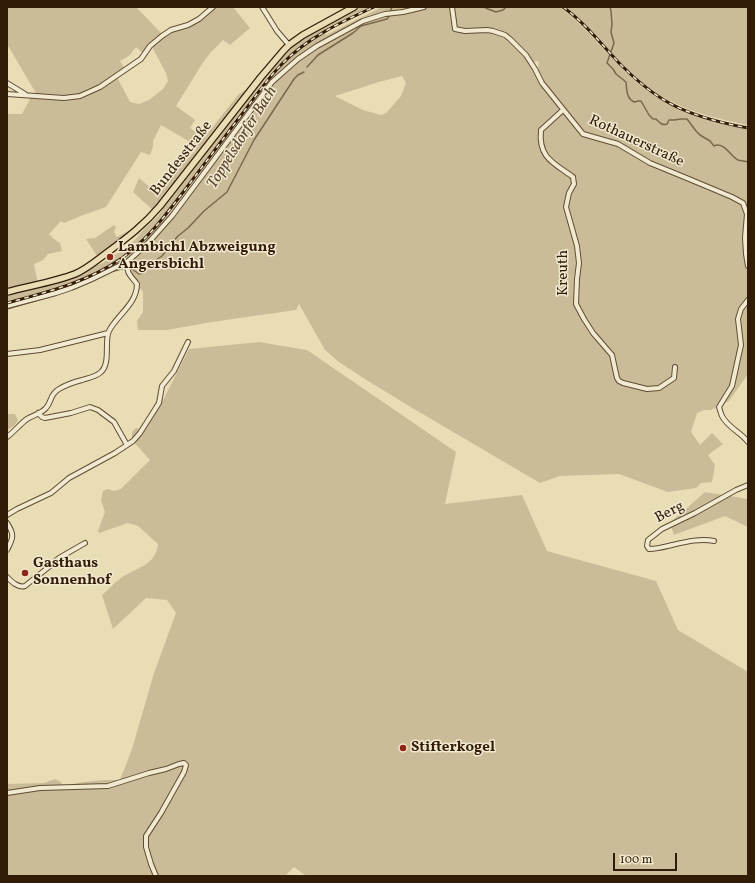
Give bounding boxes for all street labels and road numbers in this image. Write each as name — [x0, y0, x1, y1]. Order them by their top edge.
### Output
street label: Rothauerstraße — [586, 112, 686, 172]
street label: Bundesstraße — [147, 118, 217, 200]
street label: Kreuth — [555, 250, 573, 296]
street label: Berg — [652, 498, 688, 528]

